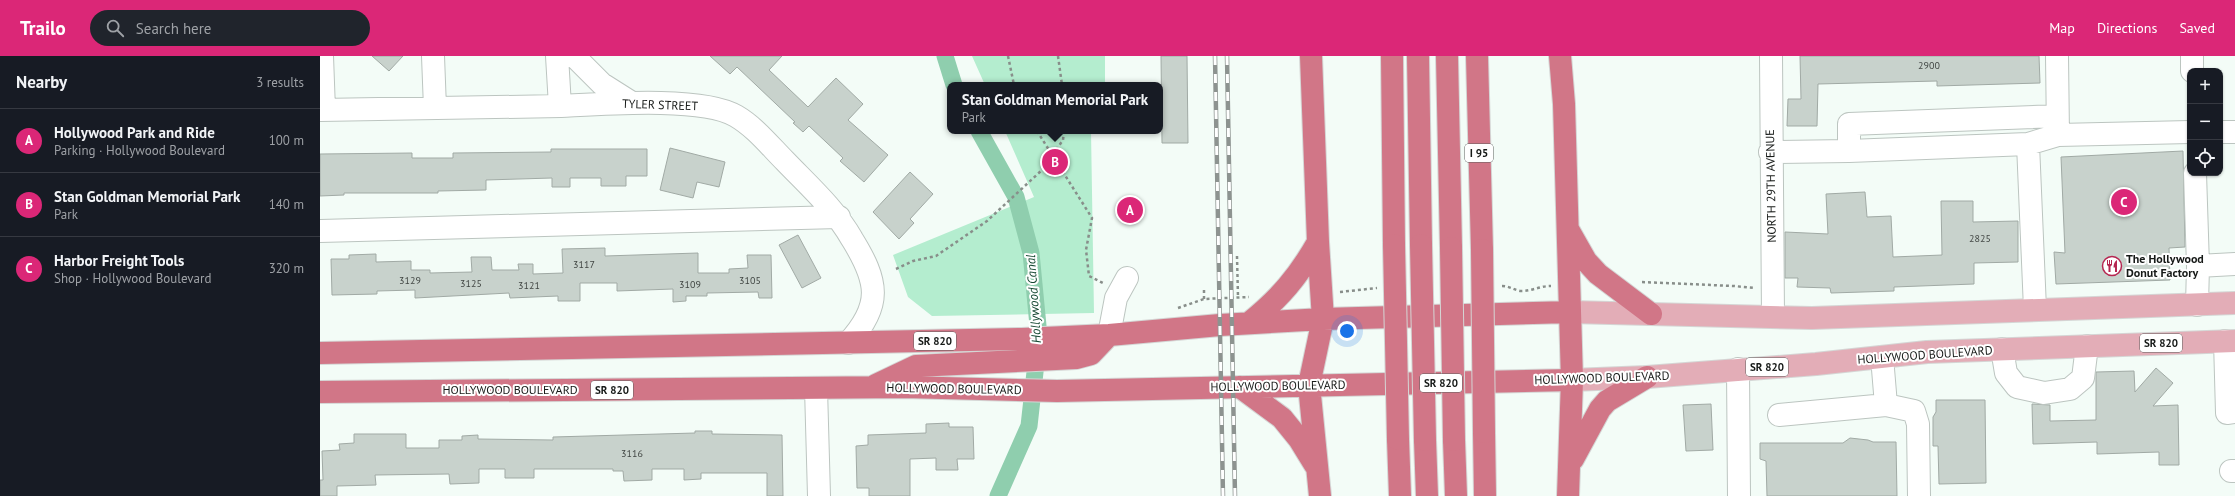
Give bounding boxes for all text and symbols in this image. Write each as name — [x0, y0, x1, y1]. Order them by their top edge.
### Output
search box — [90, 10, 370, 46]
text: Trailo — [20, 16, 66, 40]
icon: search — [104, 17, 126, 39]
text: Search here — [136, 19, 211, 38]
text: Map — [2049, 19, 2075, 37]
text: Directions — [2097, 19, 2157, 37]
text: Saved — [2179, 19, 2215, 37]
house number: 2900 — [1918, 59, 1940, 72]
map controls — [2187, 68, 2223, 176]
button: + — [2187, 68, 2223, 104]
text: Nearby — [16, 71, 67, 93]
text: 3 results — [256, 74, 304, 91]
popup — [947, 82, 1163, 134]
text: Stan Goldman Memorial Park — [962, 90, 1148, 109]
street label: TYLER STREET — [622, 96, 699, 113]
button: − — [2187, 104, 2223, 140]
text: Park — [962, 109, 986, 126]
text: Hollywood Park and Ride — [54, 123, 215, 142]
street label: NORTH 29TH AVENUE — [1762, 129, 1779, 243]
text: A — [25, 132, 33, 149]
text: 100 m — [269, 132, 304, 149]
button: locate — [2187, 140, 2223, 176]
text: Parking · Hollywood Boulevard — [54, 142, 225, 159]
road number: I 95 — [1465, 144, 1493, 162]
pin: B — [1042, 147, 1068, 177]
text: Stan Goldman Memorial Park — [54, 187, 240, 206]
pin: C — [2111, 187, 2137, 217]
pin: A — [1117, 195, 1143, 225]
text: B — [25, 196, 33, 213]
text: 140 m — [269, 196, 304, 213]
text: Park — [54, 206, 78, 223]
house number: 2825 — [1969, 232, 1991, 245]
text: Harbor Freight Tools — [54, 251, 184, 270]
place label: The Hollywood Donut Factory — [2126, 251, 2204, 280]
water label: Hollywood Canal — [1022, 254, 1045, 344]
restaurant icon: The Hollywood Donut Factory — [2101, 255, 2123, 277]
house number: 3117 — [573, 258, 595, 271]
text: C — [25, 260, 33, 277]
text: 320 m — [269, 260, 304, 277]
text: Shop · Hollywood Boulevard — [54, 270, 211, 287]
house number: 3129 — [399, 274, 421, 287]
house number: 3105 — [739, 274, 761, 287]
house number: 3125 — [460, 277, 482, 290]
house number: 3109 — [679, 278, 701, 291]
house number: 3121 — [518, 279, 540, 292]
your location — [1337, 321, 1357, 341]
road number: SR 820 — [914, 332, 956, 350]
road number: SR 820 — [2140, 334, 2182, 352]
street label: HOLLYWOOD BOULEVARD — [1857, 342, 1993, 367]
road number: SR 820 — [1746, 358, 1788, 376]
street label: HOLLYWOOD BOULEVARD — [1534, 368, 1670, 387]
road number: SR 820 — [1420, 374, 1462, 392]
street label: HOLLYWOOD BOULEVARD — [1210, 377, 1346, 394]
street label: HOLLYWOOD BOULEVARD — [886, 380, 1022, 397]
road number: SR 820 — [591, 381, 633, 399]
street label: HOLLYWOOD BOULEVARD — [442, 382, 578, 397]
house number: 3116 — [621, 447, 643, 460]

